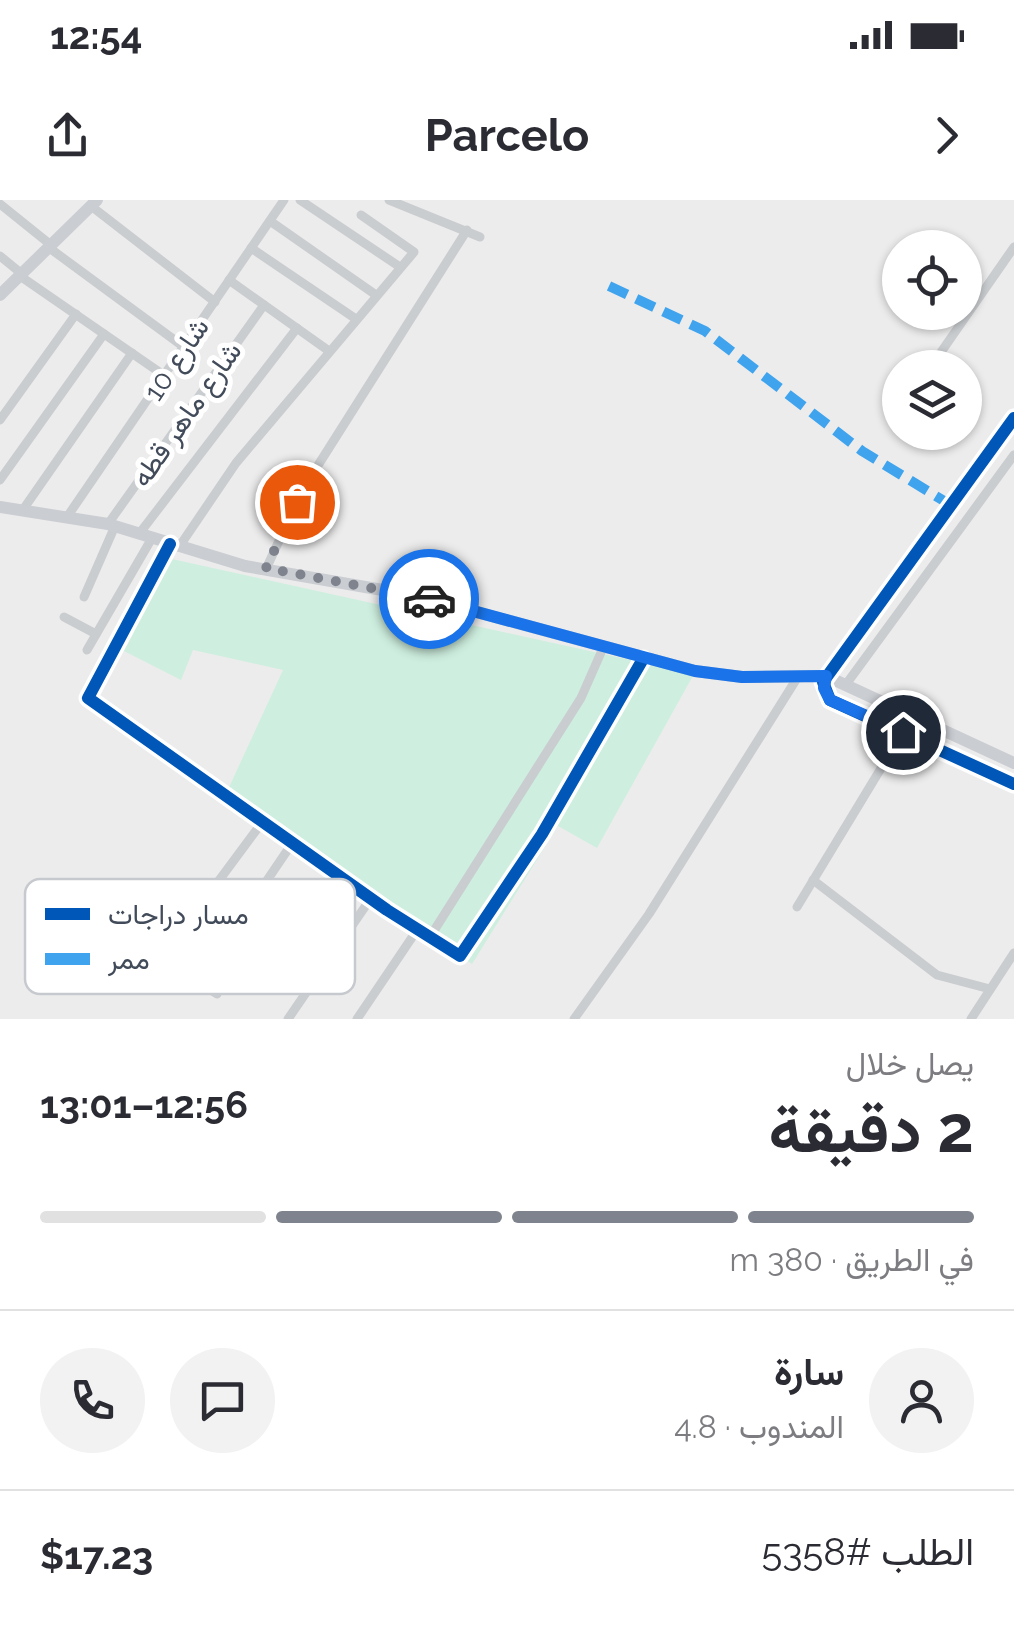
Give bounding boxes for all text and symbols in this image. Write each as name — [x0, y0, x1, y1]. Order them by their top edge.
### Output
text: 12:54 — [50, 13, 142, 58]
icon: share — [40, 108, 95, 163]
icon: forward — [919, 108, 974, 163]
text: Parcelo — [425, 109, 589, 162]
map controls — [882, 230, 982, 450]
button: locate — [882, 230, 982, 330]
street label: شارع 10 — [137, 312, 218, 408]
street label: شارع ماهر قطه — [124, 335, 250, 494]
button: layers — [882, 350, 982, 450]
pin — [255, 460, 340, 545]
icon: bag — [270, 475, 325, 530]
courier — [379, 549, 479, 649]
icon: car — [402, 572, 457, 627]
pin — [861, 690, 946, 775]
icon: home — [876, 705, 931, 760]
legend — [25, 879, 355, 994]
text: مسار دراجات — [108, 898, 249, 932]
text: ممر — [107, 943, 150, 977]
text: يصل خلال — [846, 1045, 974, 1082]
text: 12:56–13:01 — [40, 1082, 248, 1127]
text: 2 دقيقة — [768, 1091, 974, 1167]
text: في الطريق · 380 m — [730, 1241, 974, 1278]
button: phone — [40, 1348, 145, 1453]
button: chat — [170, 1348, 275, 1453]
button: person — [869, 1348, 974, 1453]
text: سارة — [774, 1349, 844, 1394]
text: المندوب · 4.8 — [674, 1408, 844, 1445]
text: الطلب #5358 — [761, 1529, 974, 1574]
text: $17.23 — [40, 1533, 153, 1578]

